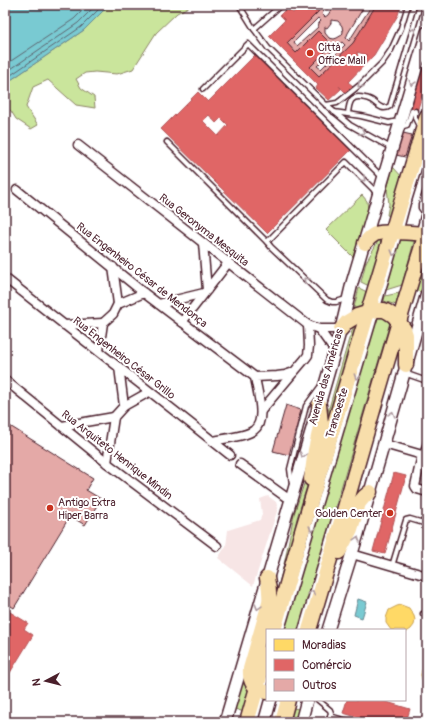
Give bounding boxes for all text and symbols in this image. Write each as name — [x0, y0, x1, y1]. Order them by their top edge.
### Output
one-way arrow — [408, 28, 417, 35]
place label: Città Office Mall — [318, 41, 366, 67]
marker: Città Office Mall — [305, 48, 315, 58]
one-way arrow — [408, 79, 417, 86]
one-way arrow — [357, 80, 365, 88]
one-way arrow — [358, 127, 365, 135]
one-way arrow — [358, 174, 366, 182]
street label: Rua Geronyma Mesquita — [157, 191, 251, 269]
street label: Rua Engenheiro César de Mendonça — [74, 220, 210, 330]
one-way arrow — [390, 249, 399, 256]
one-way arrow — [303, 277, 311, 285]
street label: Rua Engenheiro César Grillo — [70, 314, 178, 402]
street label: Avenida das Américas — [306, 327, 346, 427]
one-way arrow — [353, 374, 362, 381]
street label: Transoeste — [323, 386, 351, 440]
street label: Rua Arquiteto Henrique Mindin — [59, 408, 175, 502]
one-way arrow — [387, 411, 396, 418]
one-way arrow — [299, 452, 308, 459]
place label: Antigo Extra Hiper Barra — [58, 496, 116, 522]
marker: Antigo Extra Hiper Barra — [45, 503, 55, 513]
place label: Golden Center — [315, 507, 382, 520]
marker: Golden Center — [385, 508, 395, 518]
one-way arrow — [308, 525, 317, 532]
one-way arrow — [352, 536, 361, 543]
one-way arrow — [307, 589, 316, 596]
one-way arrow — [254, 603, 263, 610]
legend — [266, 629, 406, 701]
text: Moradias — [302, 638, 347, 653]
text: Comércio — [302, 658, 352, 673]
north arrow — [26, 661, 66, 701]
text: N — [30, 677, 43, 687]
text: Outros — [302, 678, 337, 693]

